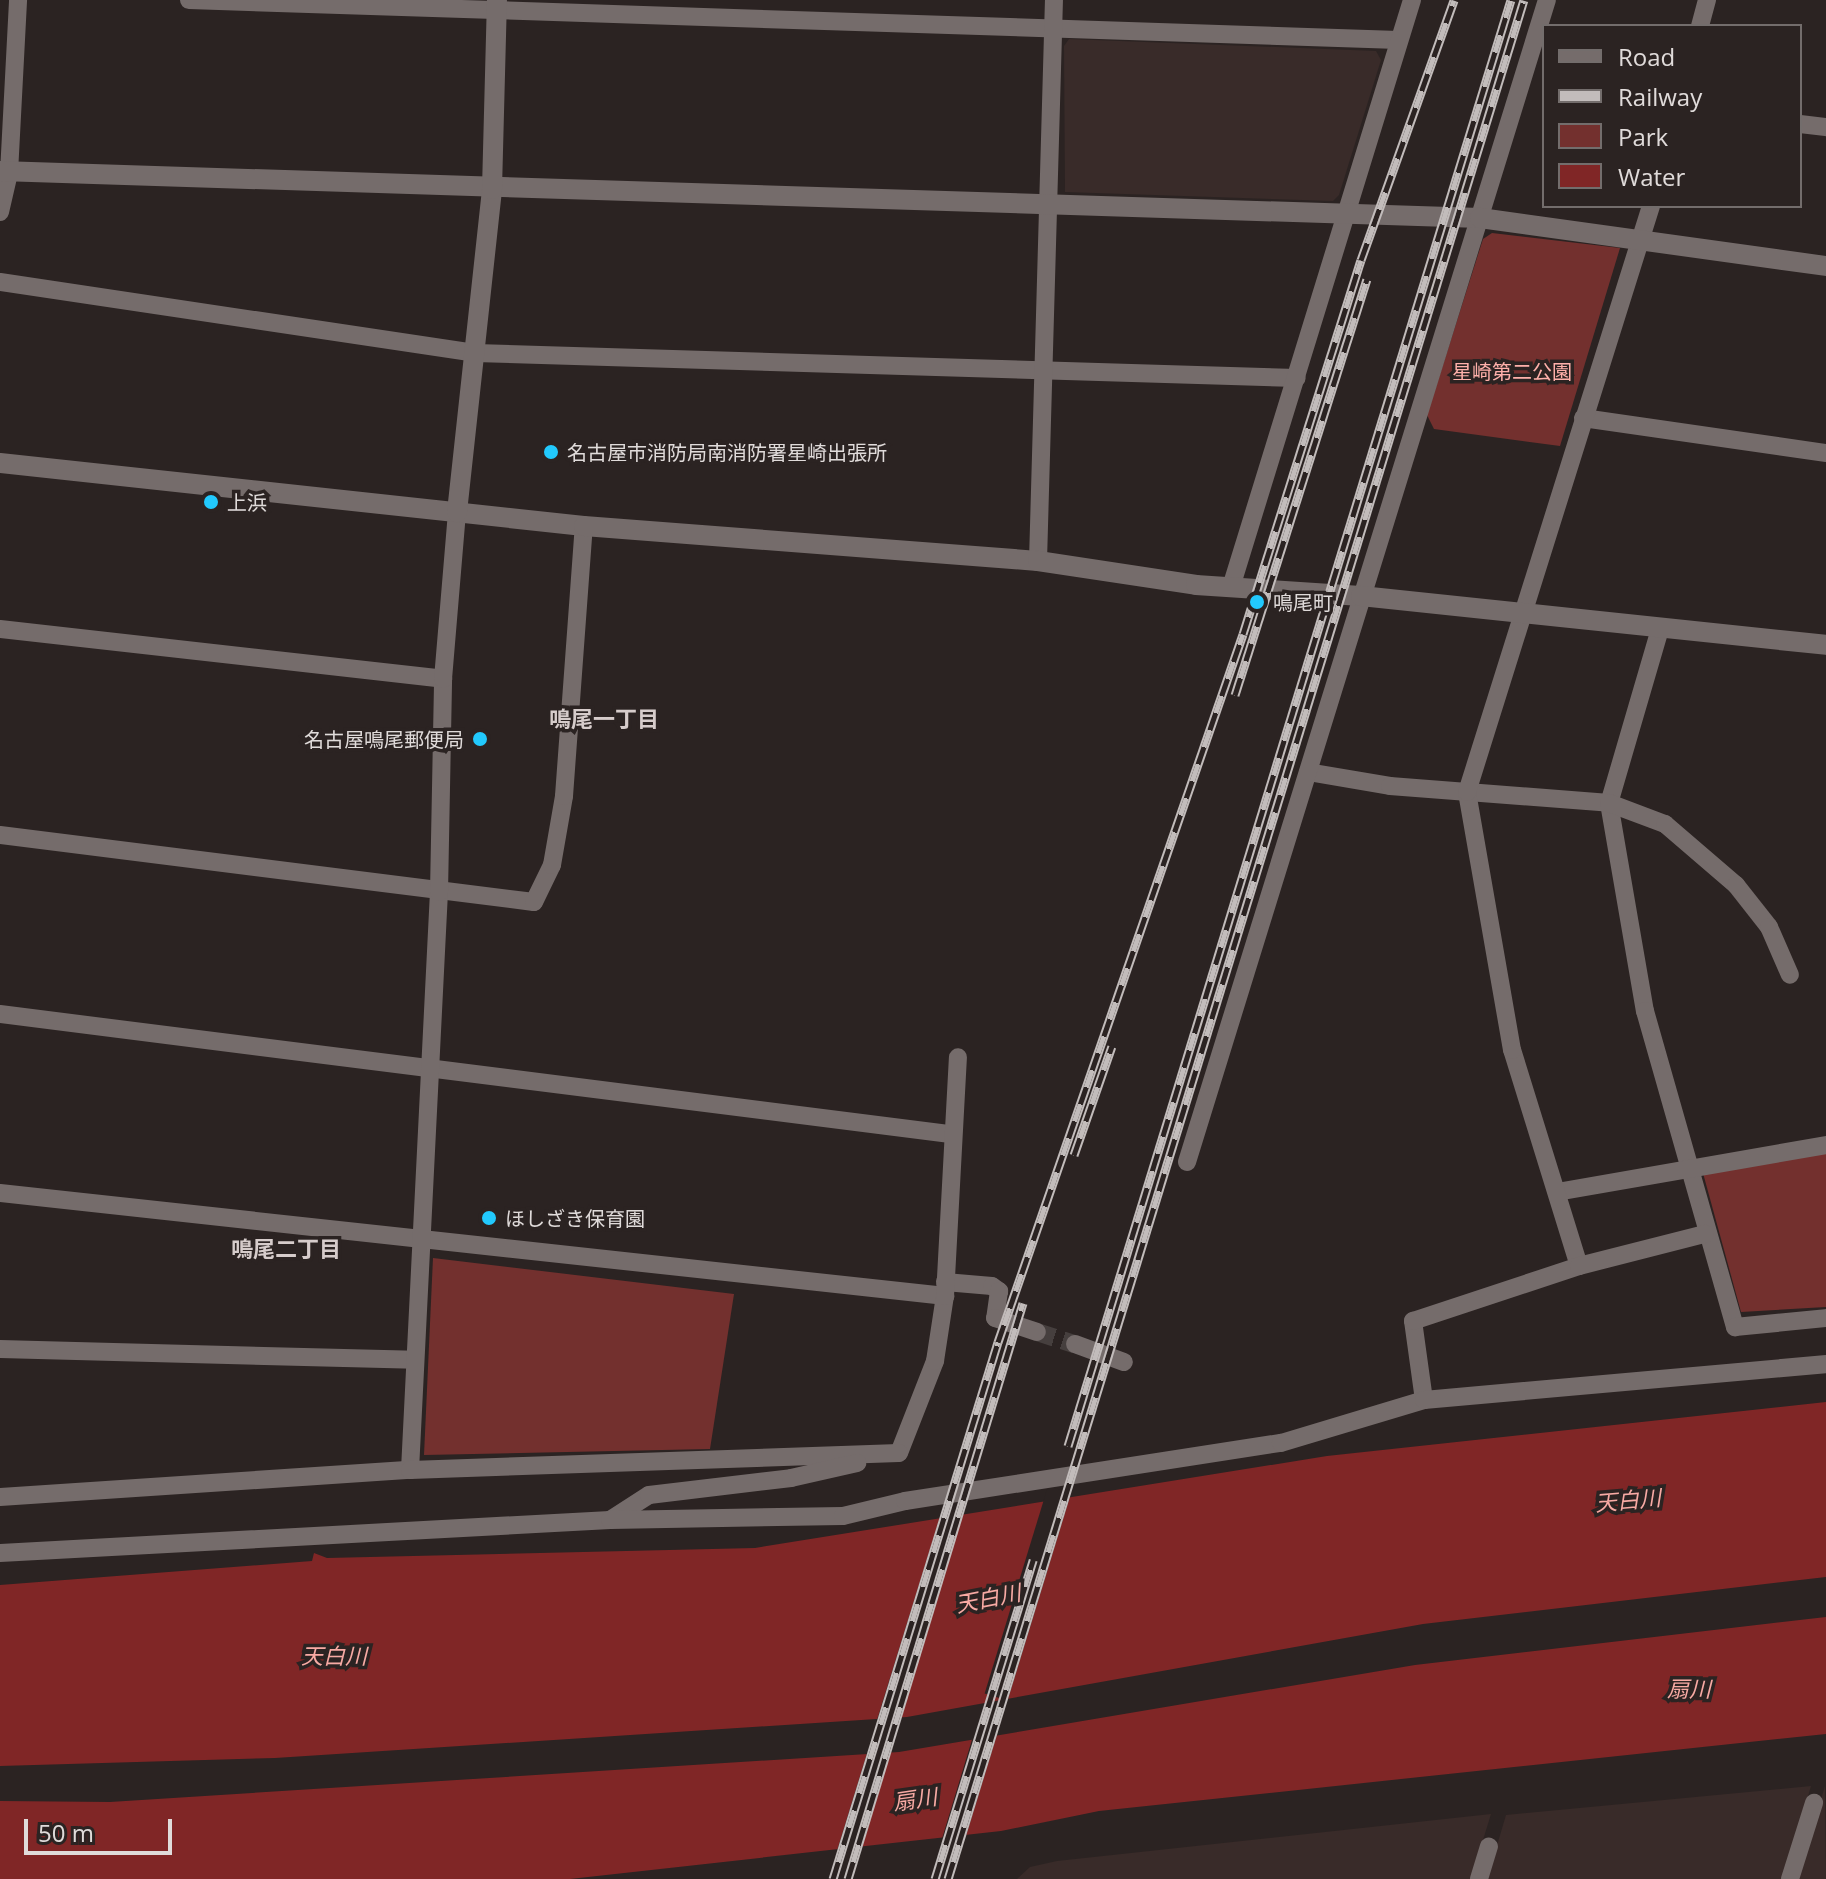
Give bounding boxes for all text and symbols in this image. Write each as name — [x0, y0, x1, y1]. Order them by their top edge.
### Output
legend — [1542, 24, 1802, 208]
text: Road — [1618, 40, 1675, 73]
text: Railway — [1618, 80, 1702, 113]
text: Park — [1618, 120, 1668, 153]
text: Water — [1618, 160, 1685, 193]
park label: 星崎第二公園 — [1452, 359, 1572, 383]
place label: 名古屋市消防局南消防署星崎出張所 — [567, 440, 887, 464]
marker: 名古屋市消防局南消防署星崎出張所 — [542, 443, 560, 461]
place label: 上浜 — [227, 490, 267, 514]
marker: 上浜 — [202, 493, 220, 511]
place label: 鳴尾町 — [1273, 590, 1333, 614]
marker: 鳴尾町 — [1248, 593, 1266, 611]
district label: 鳴尾一丁目 — [549, 706, 659, 732]
place label: 名古屋鳴尾郵便局 — [304, 727, 464, 751]
marker: 名古屋鳴尾郵便局 — [471, 730, 489, 748]
place label: ほしざき保育園 — [505, 1206, 645, 1230]
marker: ほしざき保育園 — [480, 1209, 498, 1227]
district label: 鳴尾二丁目 — [231, 1236, 341, 1262]
water label: 天白川 — [1594, 1484, 1662, 1516]
water label: 天白川 — [953, 1579, 1023, 1617]
water label: 天白川 — [301, 1643, 367, 1669]
water label: 扇川 — [1667, 1676, 1711, 1702]
water label: 扇川 — [891, 1783, 939, 1815]
scale bar — [28, 1803, 176, 1853]
text: 50 m — [38, 1816, 94, 1849]

